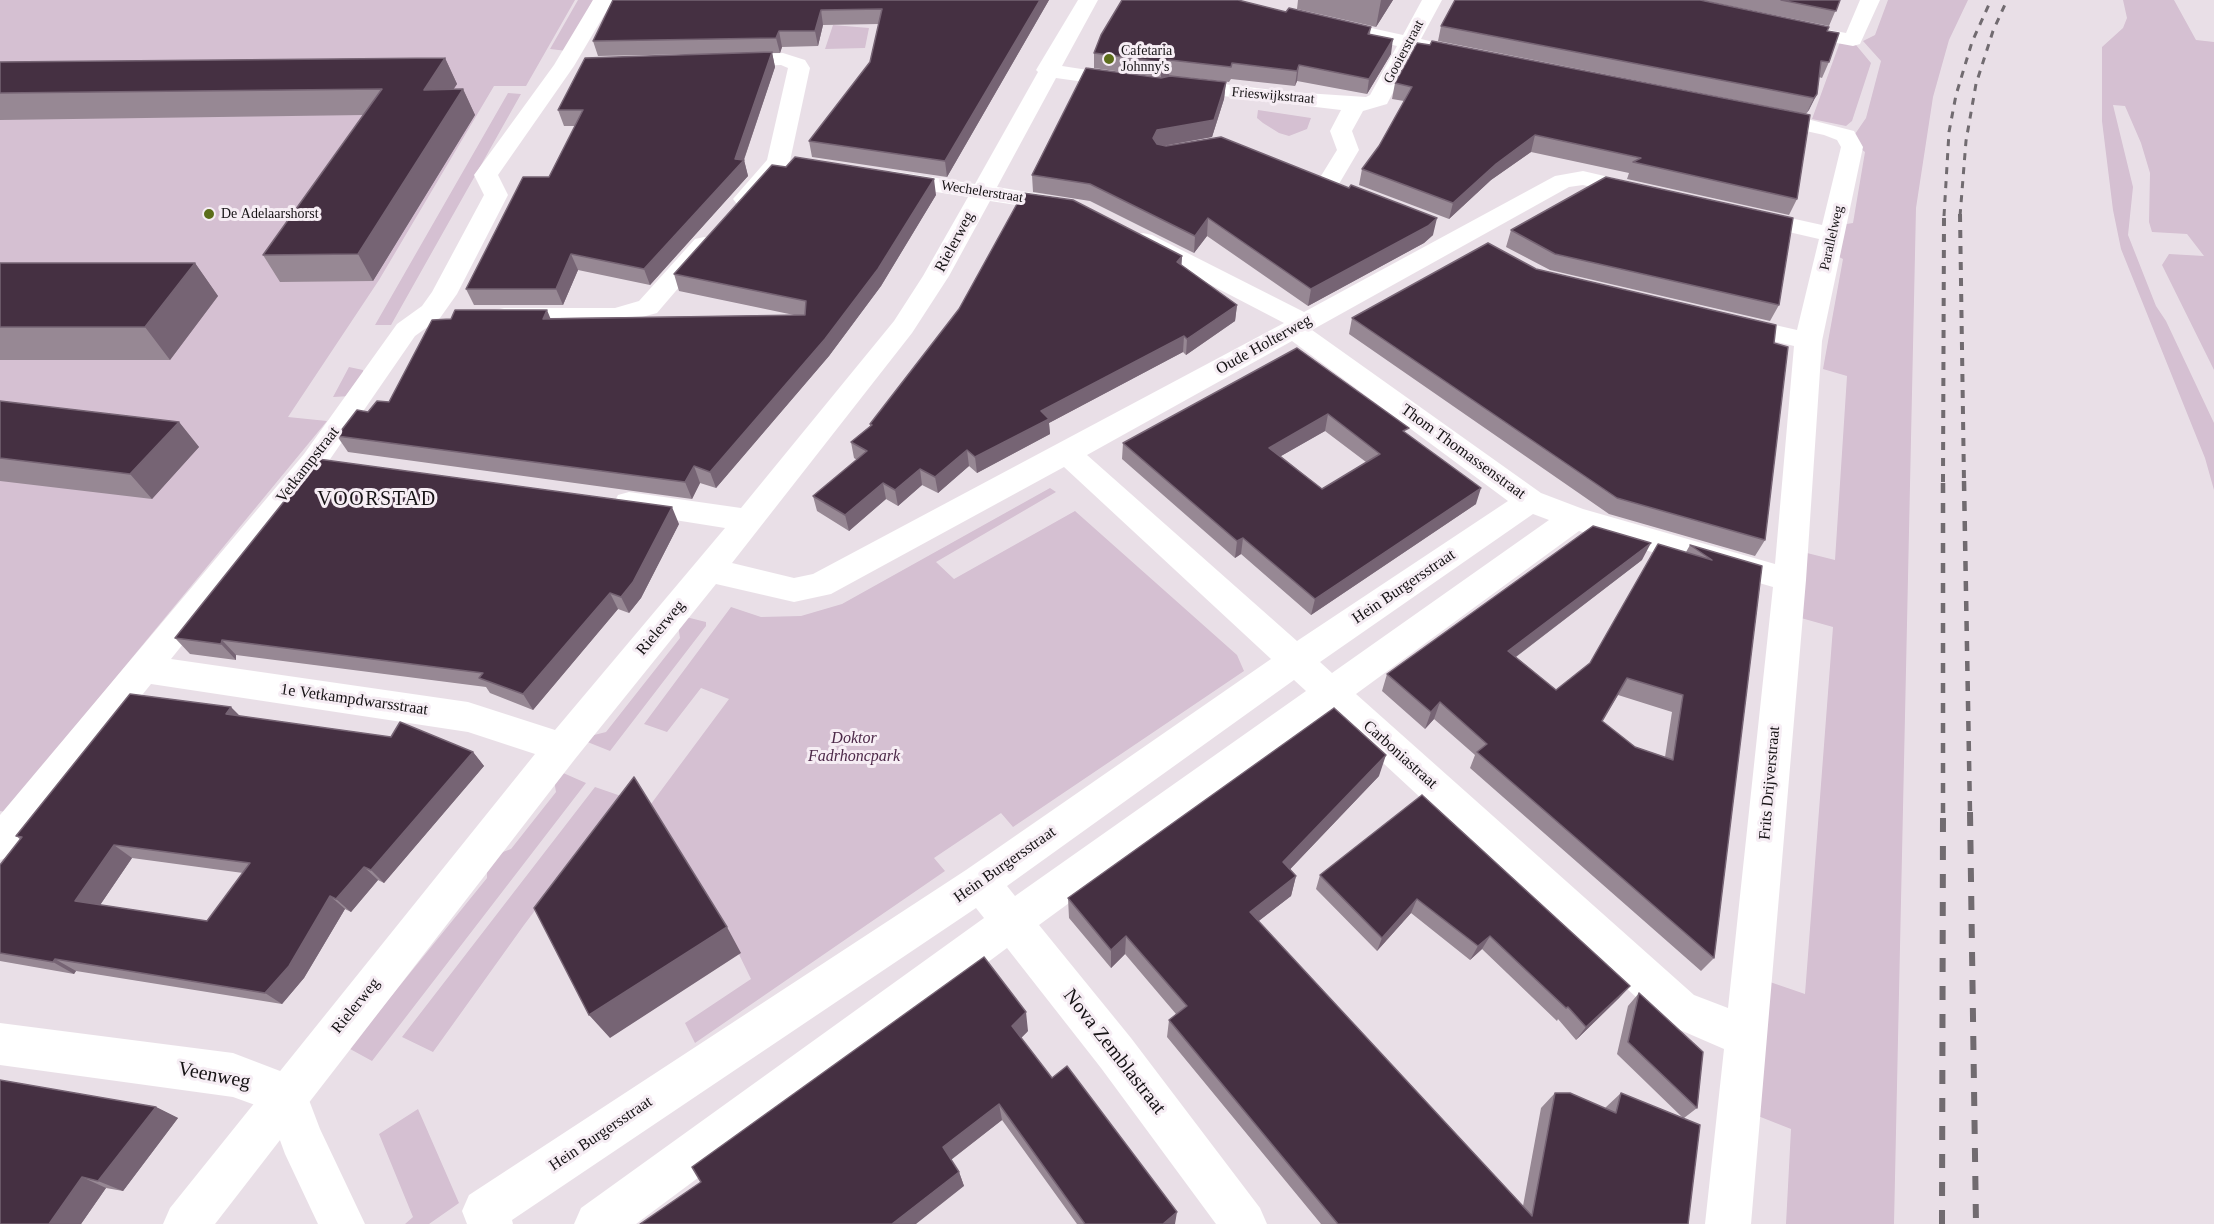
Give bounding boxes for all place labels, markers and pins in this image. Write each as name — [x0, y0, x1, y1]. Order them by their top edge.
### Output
place label: Cafetaria Johnny's — [1121, 43, 1172, 76]
marker: Cafetaria Johnny's — [1102, 52, 1116, 66]
place label: De Adelaarshorst — [221, 206, 319, 222]
marker: De Adelaarshorst — [202, 207, 216, 221]

